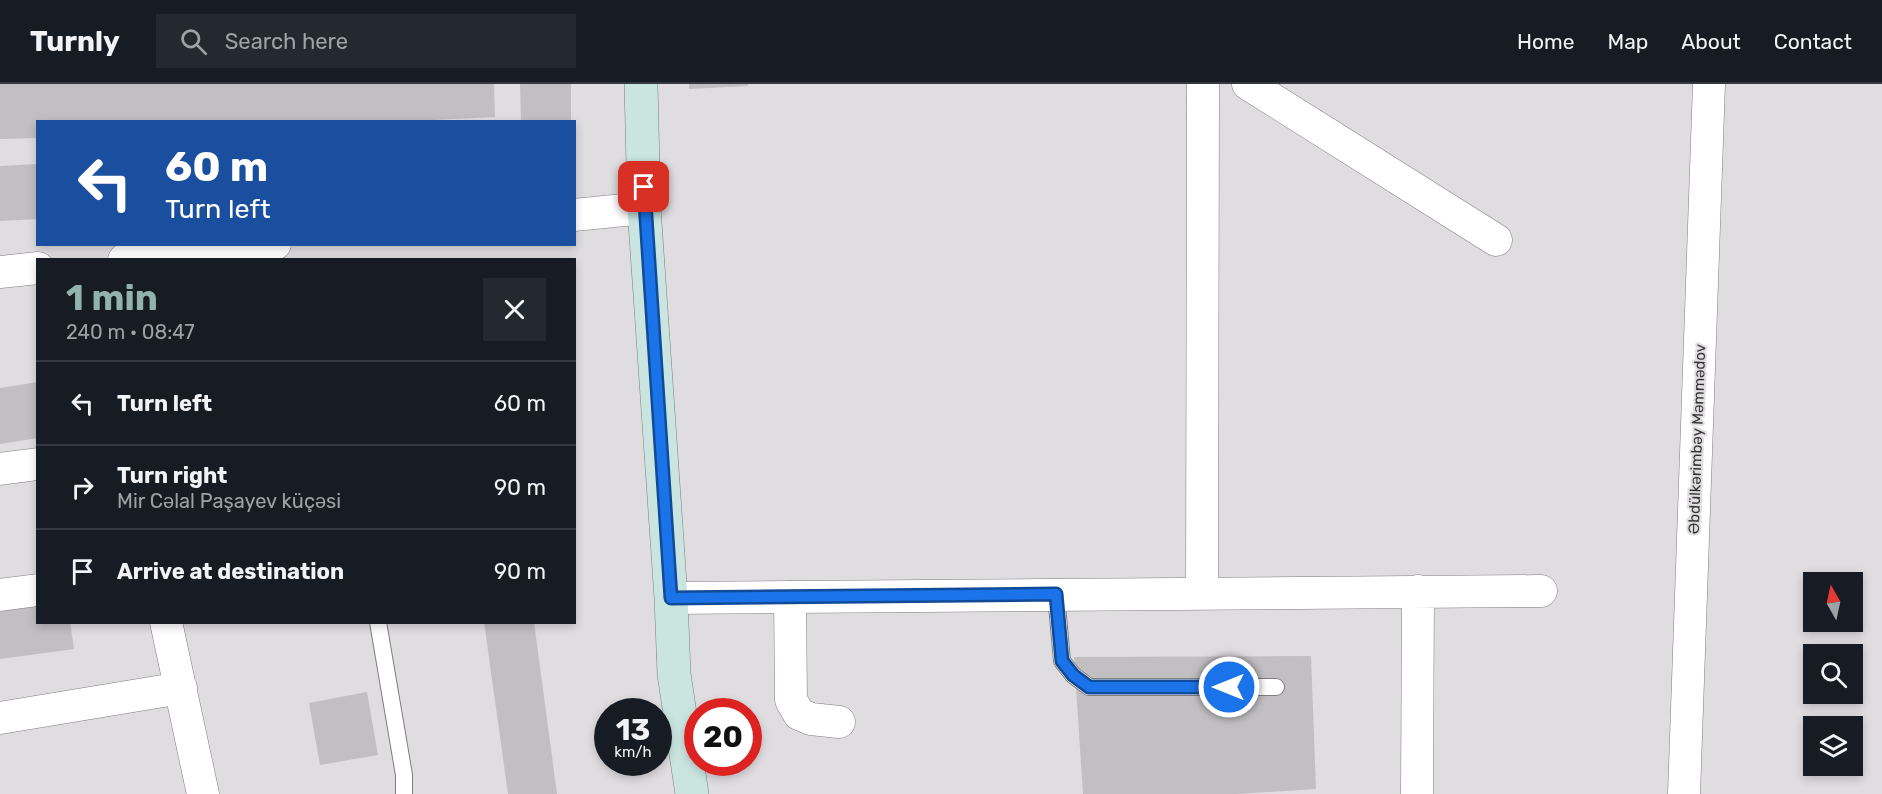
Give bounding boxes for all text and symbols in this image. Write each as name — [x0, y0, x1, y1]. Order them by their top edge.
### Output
search box — [156, 14, 576, 68]
text: Turnly — [30, 25, 120, 58]
icon: search — [177, 25, 210, 58]
text: Search here — [225, 28, 348, 55]
text: Home — [1517, 29, 1574, 54]
text: Map — [1607, 29, 1648, 54]
text: About — [1681, 29, 1741, 54]
text: Contact — [1774, 29, 1852, 54]
text: 60 m — [165, 142, 268, 192]
icon: left — [66, 144, 144, 222]
pin — [618, 161, 669, 212]
icon: arrive — [627, 170, 660, 203]
text: Turn left — [165, 193, 270, 225]
text: 1 min — [66, 276, 158, 319]
button: close — [483, 278, 546, 341]
text: 240 m · 08:47 — [66, 320, 195, 344]
street label: Əbdülkərimbəy Məmmədov — [1685, 344, 1709, 534]
icon: left — [66, 387, 99, 420]
text: Turn left — [117, 390, 212, 417]
text: 60 m — [494, 390, 546, 417]
text: Turn right — [117, 462, 227, 489]
icon: right — [66, 471, 99, 504]
text: 90 m — [494, 474, 546, 501]
text: Mir Cəlal Paşayev küçəsi — [117, 489, 341, 513]
icon: arrive — [66, 555, 99, 588]
text: Arrive at destination — [117, 558, 344, 585]
text: 90 m — [494, 558, 546, 585]
north arrow — [1803, 572, 1863, 632]
map controls — [1803, 572, 1863, 776]
button: search — [1803, 644, 1863, 704]
position arrow — [1197, 655, 1261, 719]
speed limit sign: 20 — [684, 698, 762, 776]
text: 13 — [616, 712, 650, 748]
button: layers — [1803, 716, 1863, 776]
text: km/h — [614, 743, 652, 761]

